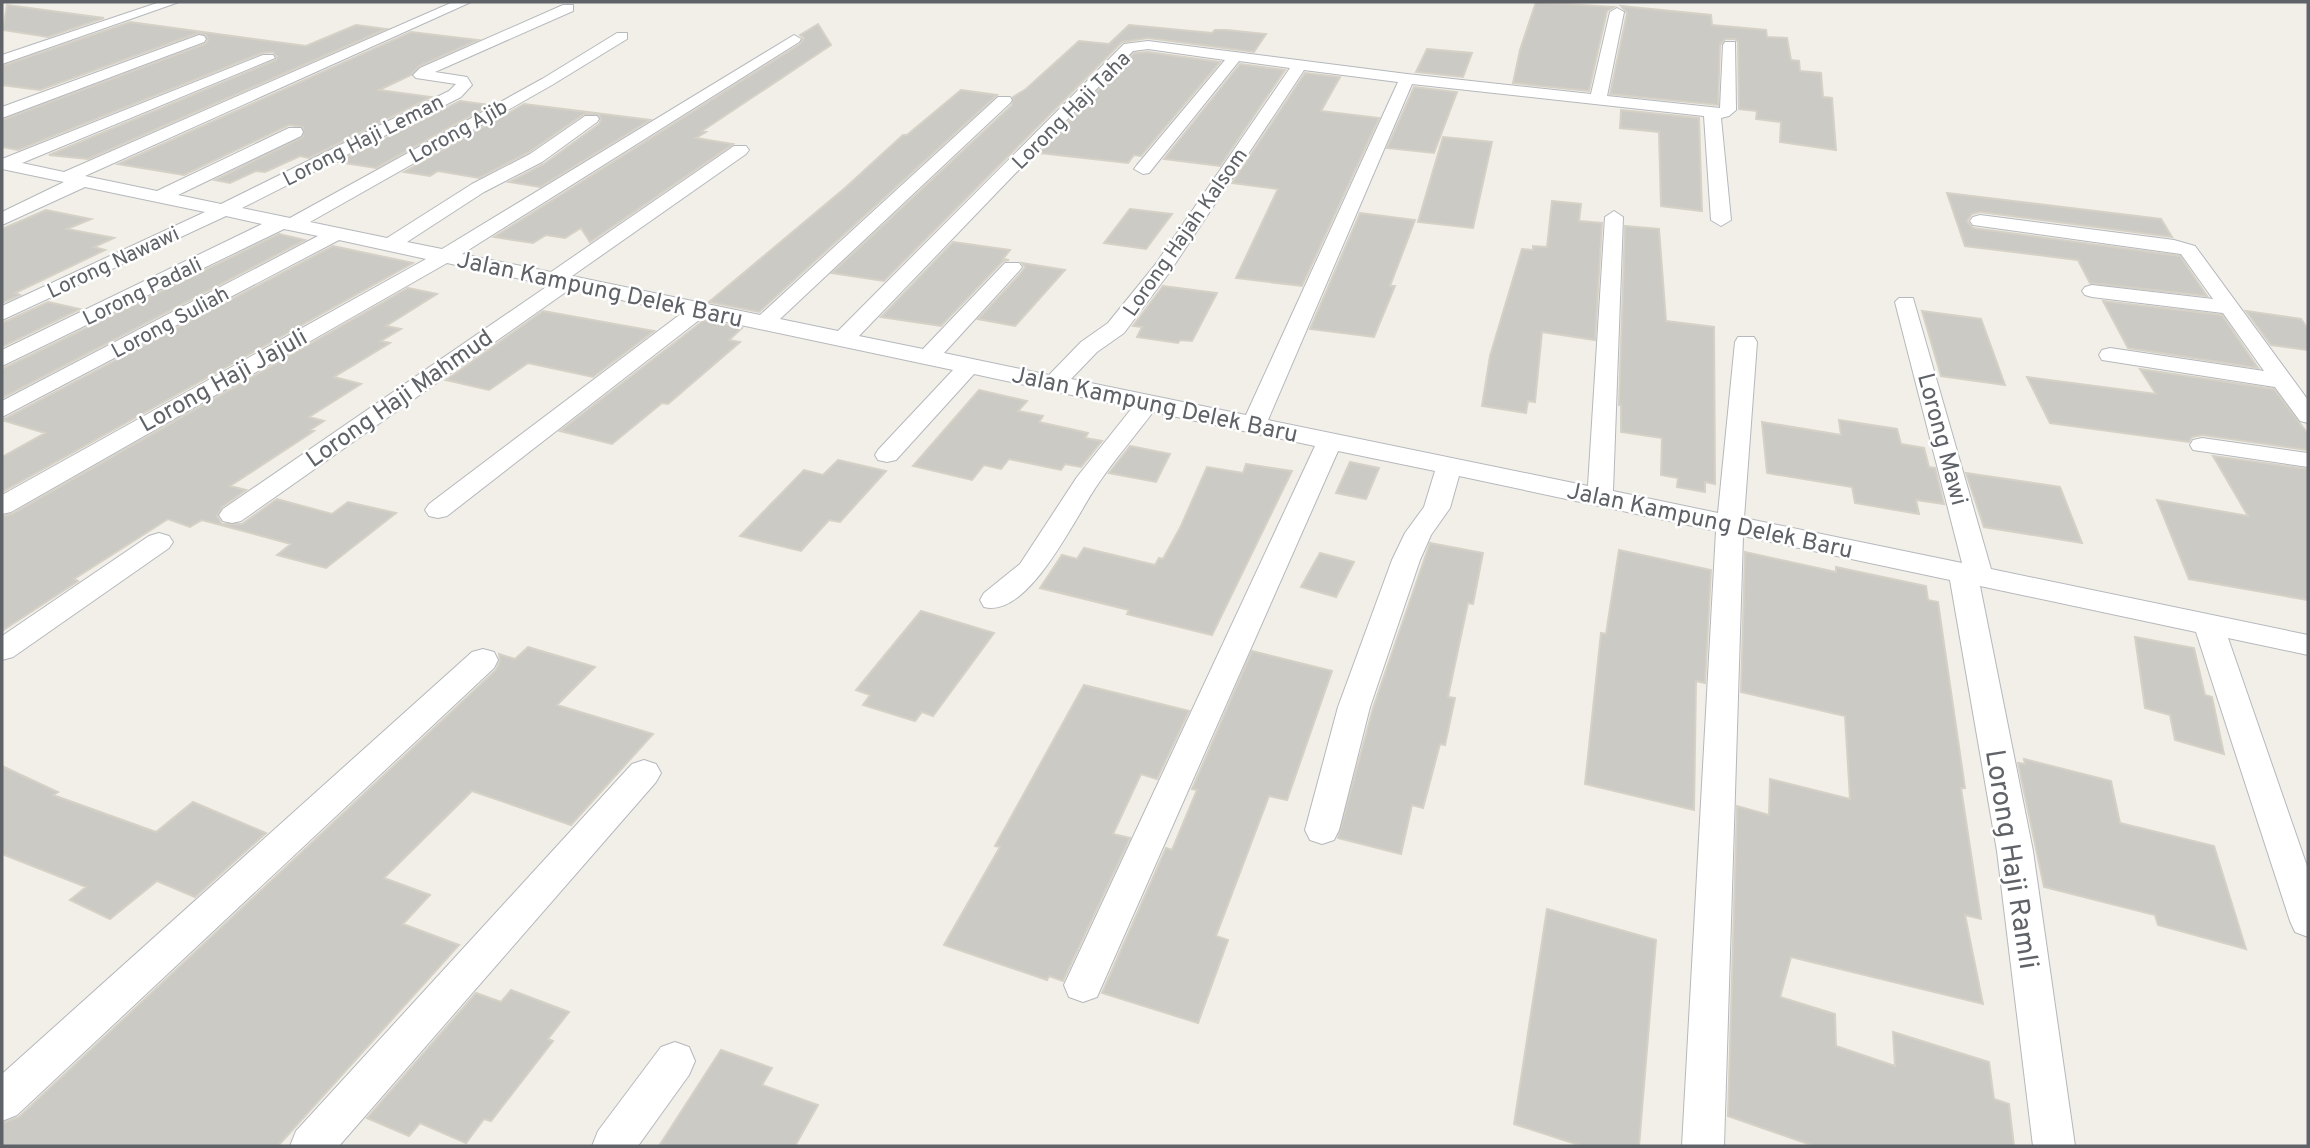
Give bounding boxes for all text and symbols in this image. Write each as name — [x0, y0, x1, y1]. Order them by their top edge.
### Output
street label: Lorong Haji Taha — [1007, 46, 1137, 176]
street label: Lorong Haji Leman — [279, 89, 449, 194]
street label: Lorong Ajib — [405, 94, 513, 170]
street label: Lorong Hajah Kalsom — [1118, 143, 1255, 322]
street label: Lorong Nawawi — [43, 221, 184, 306]
street label: Jalan Kampung Delek Baru — [454, 246, 745, 336]
street label: Lorong Padali — [79, 252, 207, 333]
street label: Lorong Suliah — [107, 281, 234, 366]
street label: Lorong Haji Jajuli — [135, 323, 313, 440]
street label: Lorong Haji Mahmud — [301, 324, 499, 475]
street label: Jalan Kampung Delek Baru — [1009, 361, 1300, 451]
street label: Lorong Mawi — [1909, 370, 1973, 509]
street label: Jalan Kampung Delek Baru — [1564, 477, 1855, 567]
street label: Lorong Haji Ramli — [1975, 747, 2045, 972]

